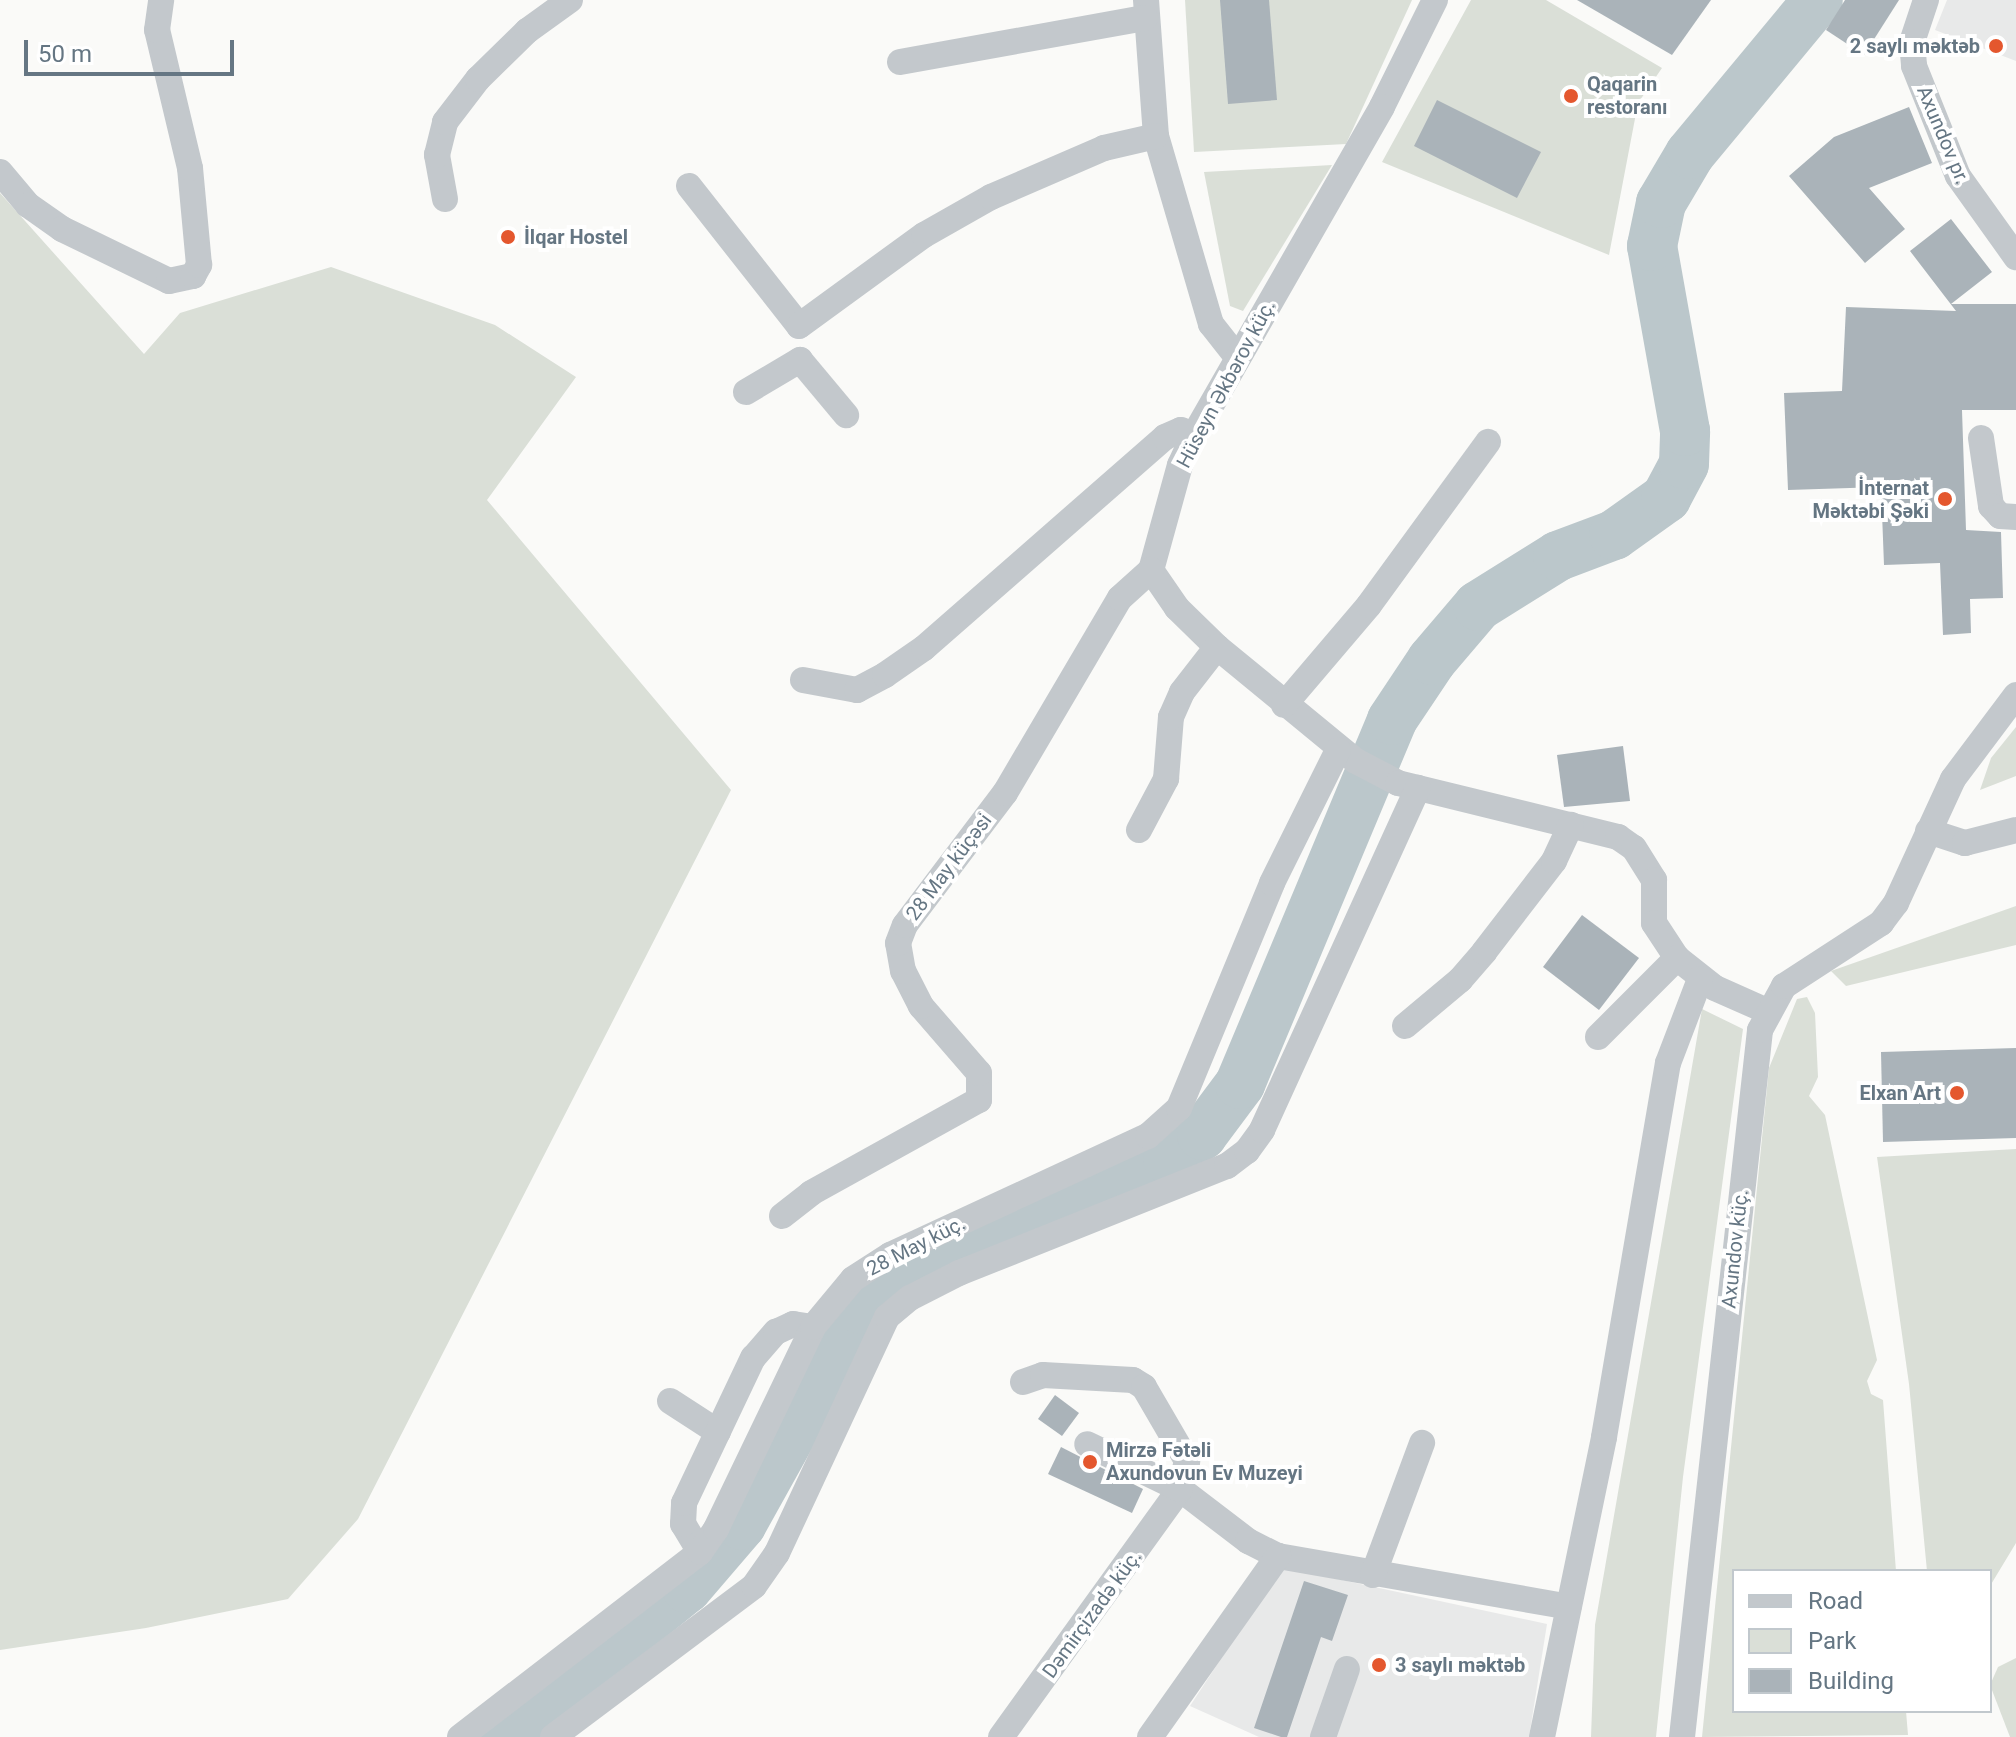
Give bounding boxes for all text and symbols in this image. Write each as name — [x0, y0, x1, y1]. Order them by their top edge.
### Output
scale bar — [28, 24, 238, 74]
place label: 2 saylı məktəb — [1850, 34, 1980, 58]
marker: 2 saylı məktəb — [1987, 37, 2005, 55]
text: 50 m — [38, 40, 92, 68]
place label: Qaqarin restoranı — [1587, 72, 1667, 119]
street label: Axundov pr. — [1912, 82, 1974, 188]
marker: Qaqarin restoranı — [1562, 87, 1580, 105]
place label: İlqar Hostel — [524, 225, 628, 249]
marker: İlqar Hostel — [499, 228, 517, 246]
street label: Hüseyn Əkbərov küç. — [1172, 296, 1280, 472]
place label: İnternat Məktəbi Şəki — [1813, 476, 1929, 523]
marker: İnternat Məktəbi Şəki — [1936, 490, 1954, 508]
street label: 28 May küçəsi — [901, 809, 997, 925]
place label: Elxan Art — [1859, 1081, 1941, 1105]
marker: Elxan Art — [1948, 1084, 1966, 1102]
street label: Axundov küç. — [1717, 1189, 1753, 1309]
street label: 28 May küç. — [863, 1211, 969, 1281]
place label: Mirzə Fətəli Axundovun Ev Muzeyi — [1106, 1438, 1303, 1485]
marker: Mirzə Fətəli Axundovun Ev Muzeyi — [1081, 1453, 1099, 1471]
street label: Dəmirçizadə küç. — [1037, 1545, 1147, 1683]
legend — [1732, 1569, 1992, 1713]
text: Road — [1808, 1587, 1863, 1615]
text: Park — [1808, 1627, 1856, 1655]
place label: 3 saylı məktəb — [1395, 1653, 1525, 1677]
marker: 3 saylı məktəb — [1370, 1656, 1388, 1674]
text: Building — [1808, 1667, 1894, 1695]

